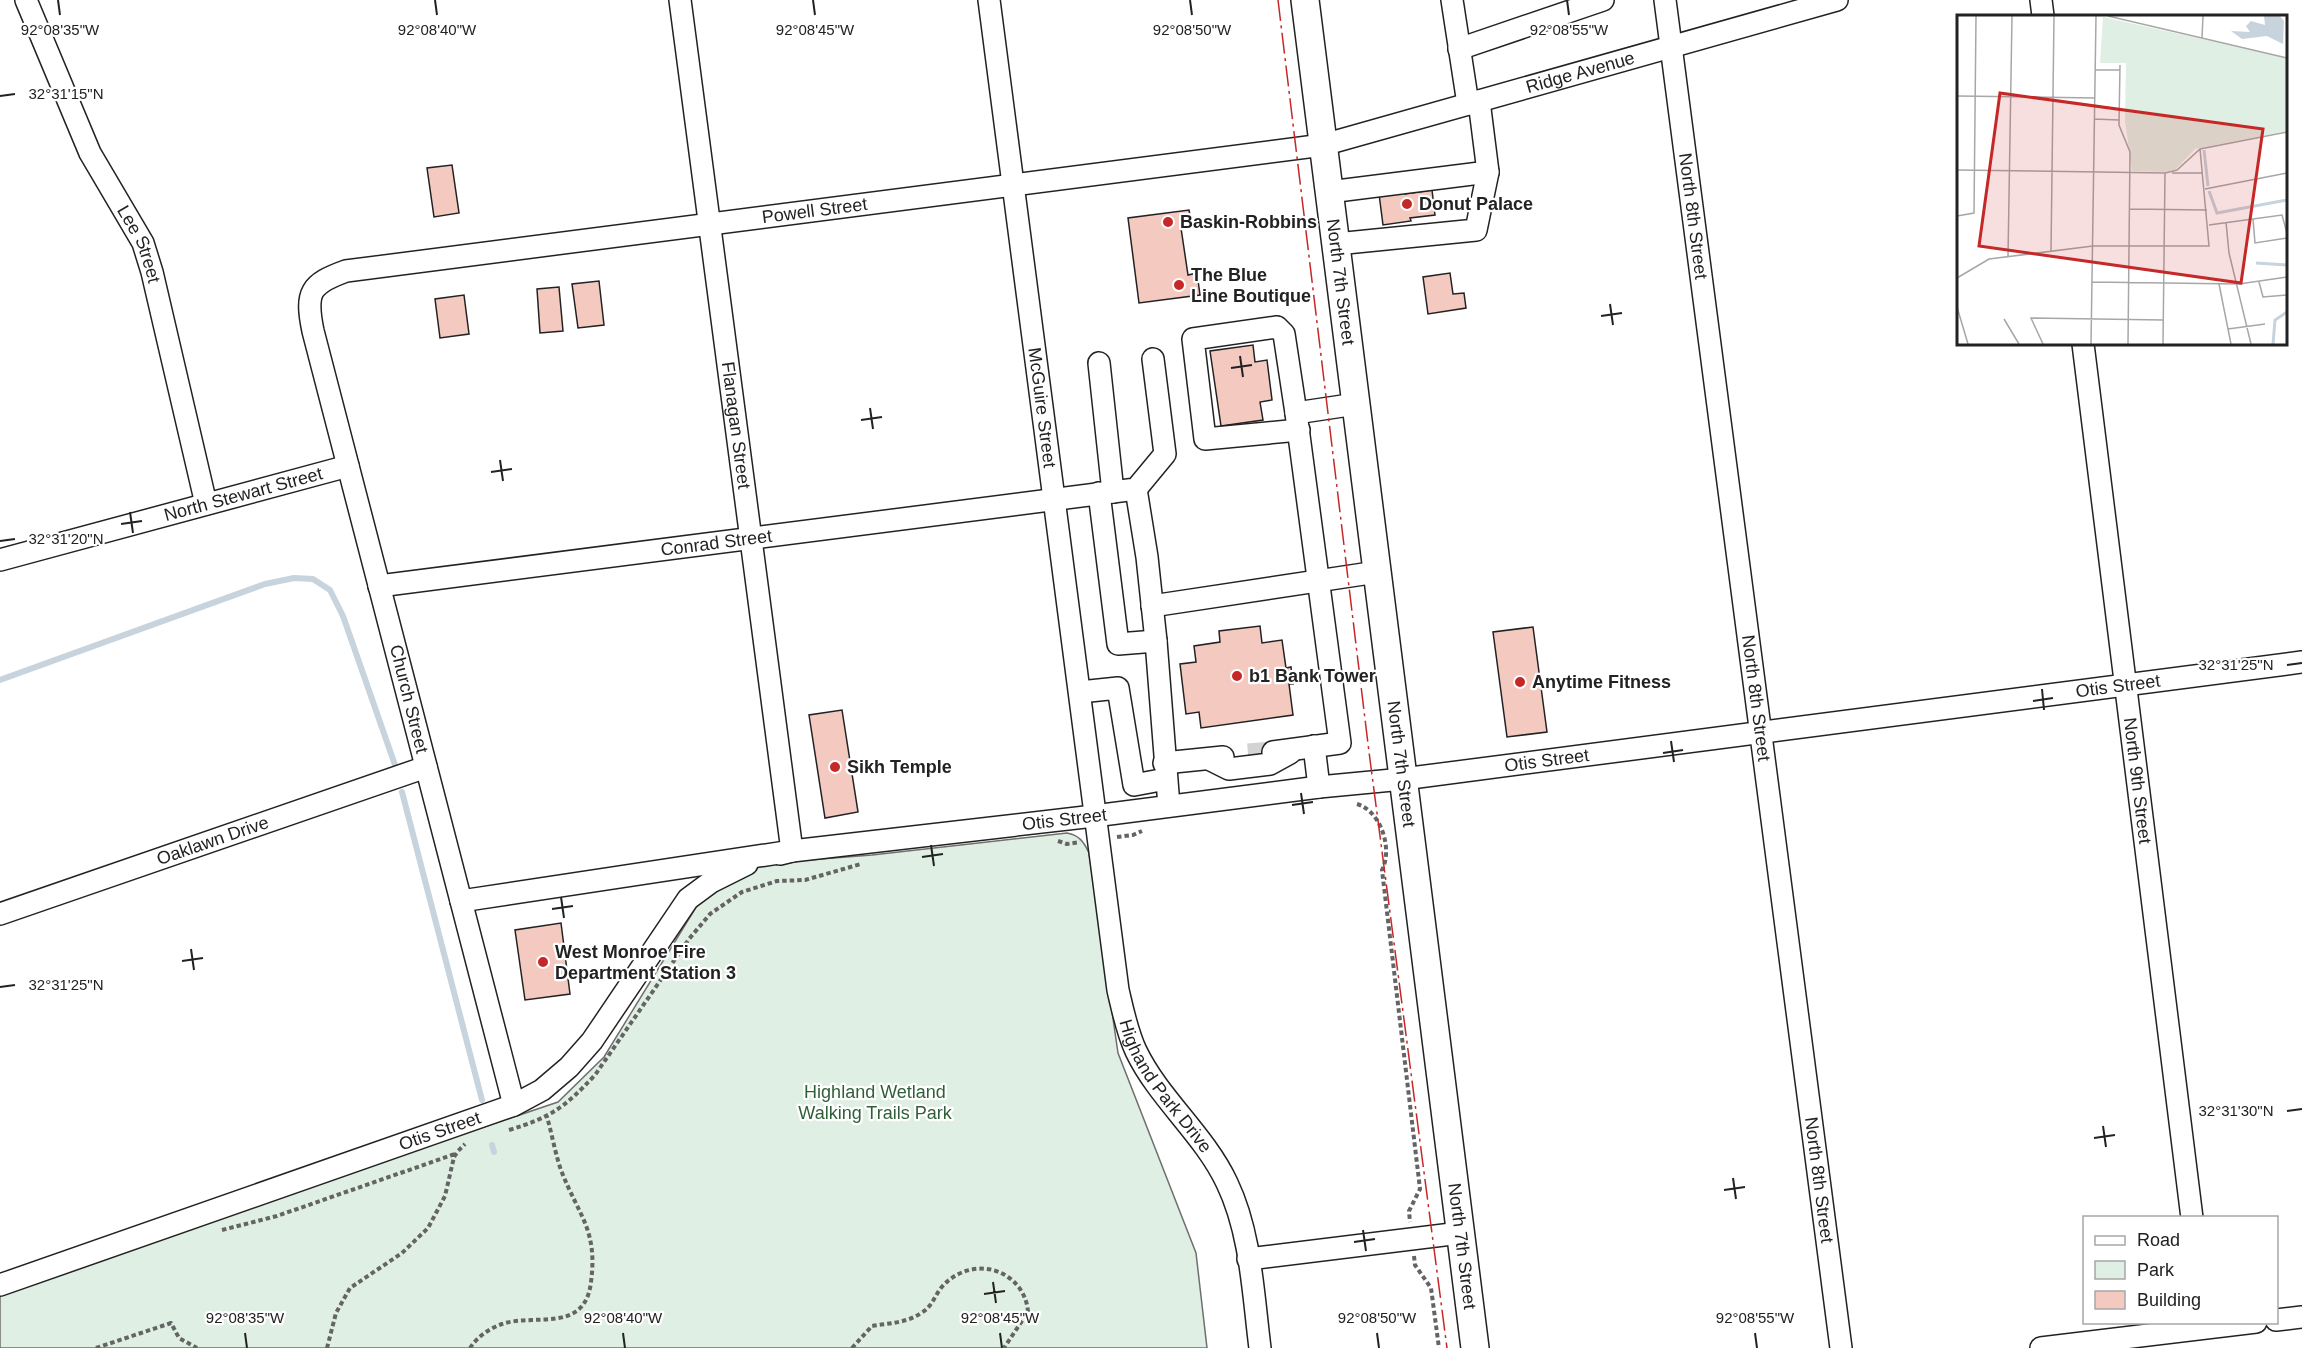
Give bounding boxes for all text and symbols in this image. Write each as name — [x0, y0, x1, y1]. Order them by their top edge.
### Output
inset map — [1957, 15, 2287, 345]
text: 92°08'35"W — [21, 21, 100, 38]
text: 92°08'40"W — [398, 21, 477, 38]
text: 92°08'45"W — [776, 21, 855, 38]
text: 92°08'50"W — [1153, 21, 1232, 38]
text: 92°08'55"W — [1530, 21, 1609, 38]
street label: Ridge Avenue — [1524, 48, 1637, 97]
text: 32°31'15"N — [28, 85, 104, 102]
street label: North 8th Street — [1675, 152, 1711, 281]
street label: Powell Street — [761, 194, 868, 227]
place label: Donut Palace — [1419, 194, 1533, 214]
marker: Donut Palace — [1400, 197, 1414, 211]
street label: Lee Street — [113, 202, 164, 285]
place label: Baskin-Robbins — [1180, 212, 1317, 232]
marker: Baskin-Robbins — [1161, 215, 1175, 229]
street label: North 7th Street — [1323, 217, 1358, 346]
place label: The Blue Line Boutique — [1191, 265, 1311, 306]
marker: The Blue Line Boutique — [1172, 278, 1186, 292]
street label: McGuire Street — [1024, 346, 1060, 469]
street label: Flanagan Street — [718, 360, 754, 490]
street label: North Stewart Street — [162, 463, 325, 525]
street label: Conrad Street — [659, 526, 773, 560]
text: 32°31'20"N — [28, 530, 104, 547]
street label: North 8th Street — [1738, 634, 1774, 762]
street label: Church Street — [386, 643, 432, 755]
text: 32°31'25"N — [2198, 656, 2274, 673]
place label: b1 Bank Tower — [1249, 666, 1376, 686]
marker: b1 Bank Tower — [1230, 669, 1244, 683]
street label: Otis Street — [2074, 671, 2161, 701]
place label: Anytime Fitness — [1532, 672, 1671, 692]
marker: Anytime Fitness — [1513, 675, 1527, 689]
street label: North 7th Street — [1383, 700, 1419, 828]
street label: North 9th Street — [2120, 716, 2155, 845]
street label: Otis Street — [1503, 745, 1590, 776]
place label: Sikh Temple — [847, 757, 952, 777]
marker: Sikh Temple — [828, 760, 842, 774]
street label: Otis Street — [1021, 804, 1108, 834]
street label: Oaklawn Drive — [154, 812, 271, 869]
place label: West Monroe Fire Department Station 3 — [555, 942, 736, 983]
marker: West Monroe Fire Department Station 3 — [536, 955, 550, 969]
text: 32°31'25"N — [28, 976, 104, 993]
street label: Highand Park Drive — [1115, 1017, 1216, 1156]
park label: Highland Wetland Walking Trails Park — [798, 1082, 953, 1123]
text: 32°31'30"N — [2198, 1102, 2274, 1119]
street label: Otis Street — [396, 1107, 483, 1154]
street label: North 8th Street — [1801, 1116, 1837, 1244]
street label: North 7th Street — [1444, 1182, 1480, 1310]
legend — [2083, 1216, 2278, 1324]
text: Road — [2137, 1230, 2180, 1250]
text: Park — [2137, 1260, 2175, 1280]
text: Building — [2137, 1290, 2201, 1310]
text: 92°08'35"W — [206, 1309, 285, 1326]
text: 92°08'40"W — [584, 1309, 663, 1326]
text: 92°08'45"W — [961, 1309, 1040, 1326]
text: 92°08'50"W — [1338, 1309, 1417, 1326]
text: 92°08'55"W — [1716, 1309, 1795, 1326]

